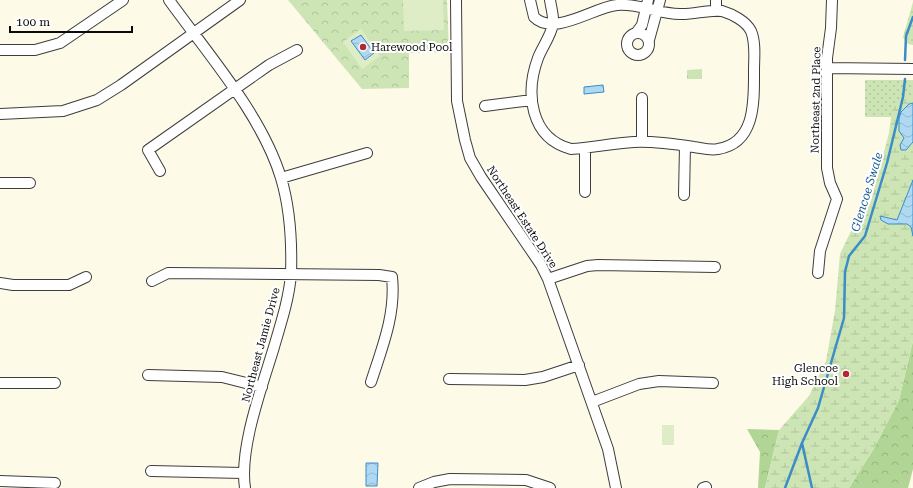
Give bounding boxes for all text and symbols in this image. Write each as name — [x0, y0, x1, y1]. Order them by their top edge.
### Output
scale bar — [10, 8, 132, 34]
text: 100 m — [16, 15, 50, 29]
place label: Harewood Pool — [371, 41, 453, 54]
marker: Harewood Pool — [358, 42, 368, 52]
street label: Northeast 2nd Place — [809, 46, 823, 154]
water label: Glencoe Swale — [848, 151, 886, 233]
street label: Northeast Estate Drive — [484, 163, 560, 271]
street label: Northeast Jamie Drive — [239, 286, 283, 404]
place label: Glencoe High School — [772, 362, 839, 388]
marker: Glencoe High School — [841, 369, 851, 379]

